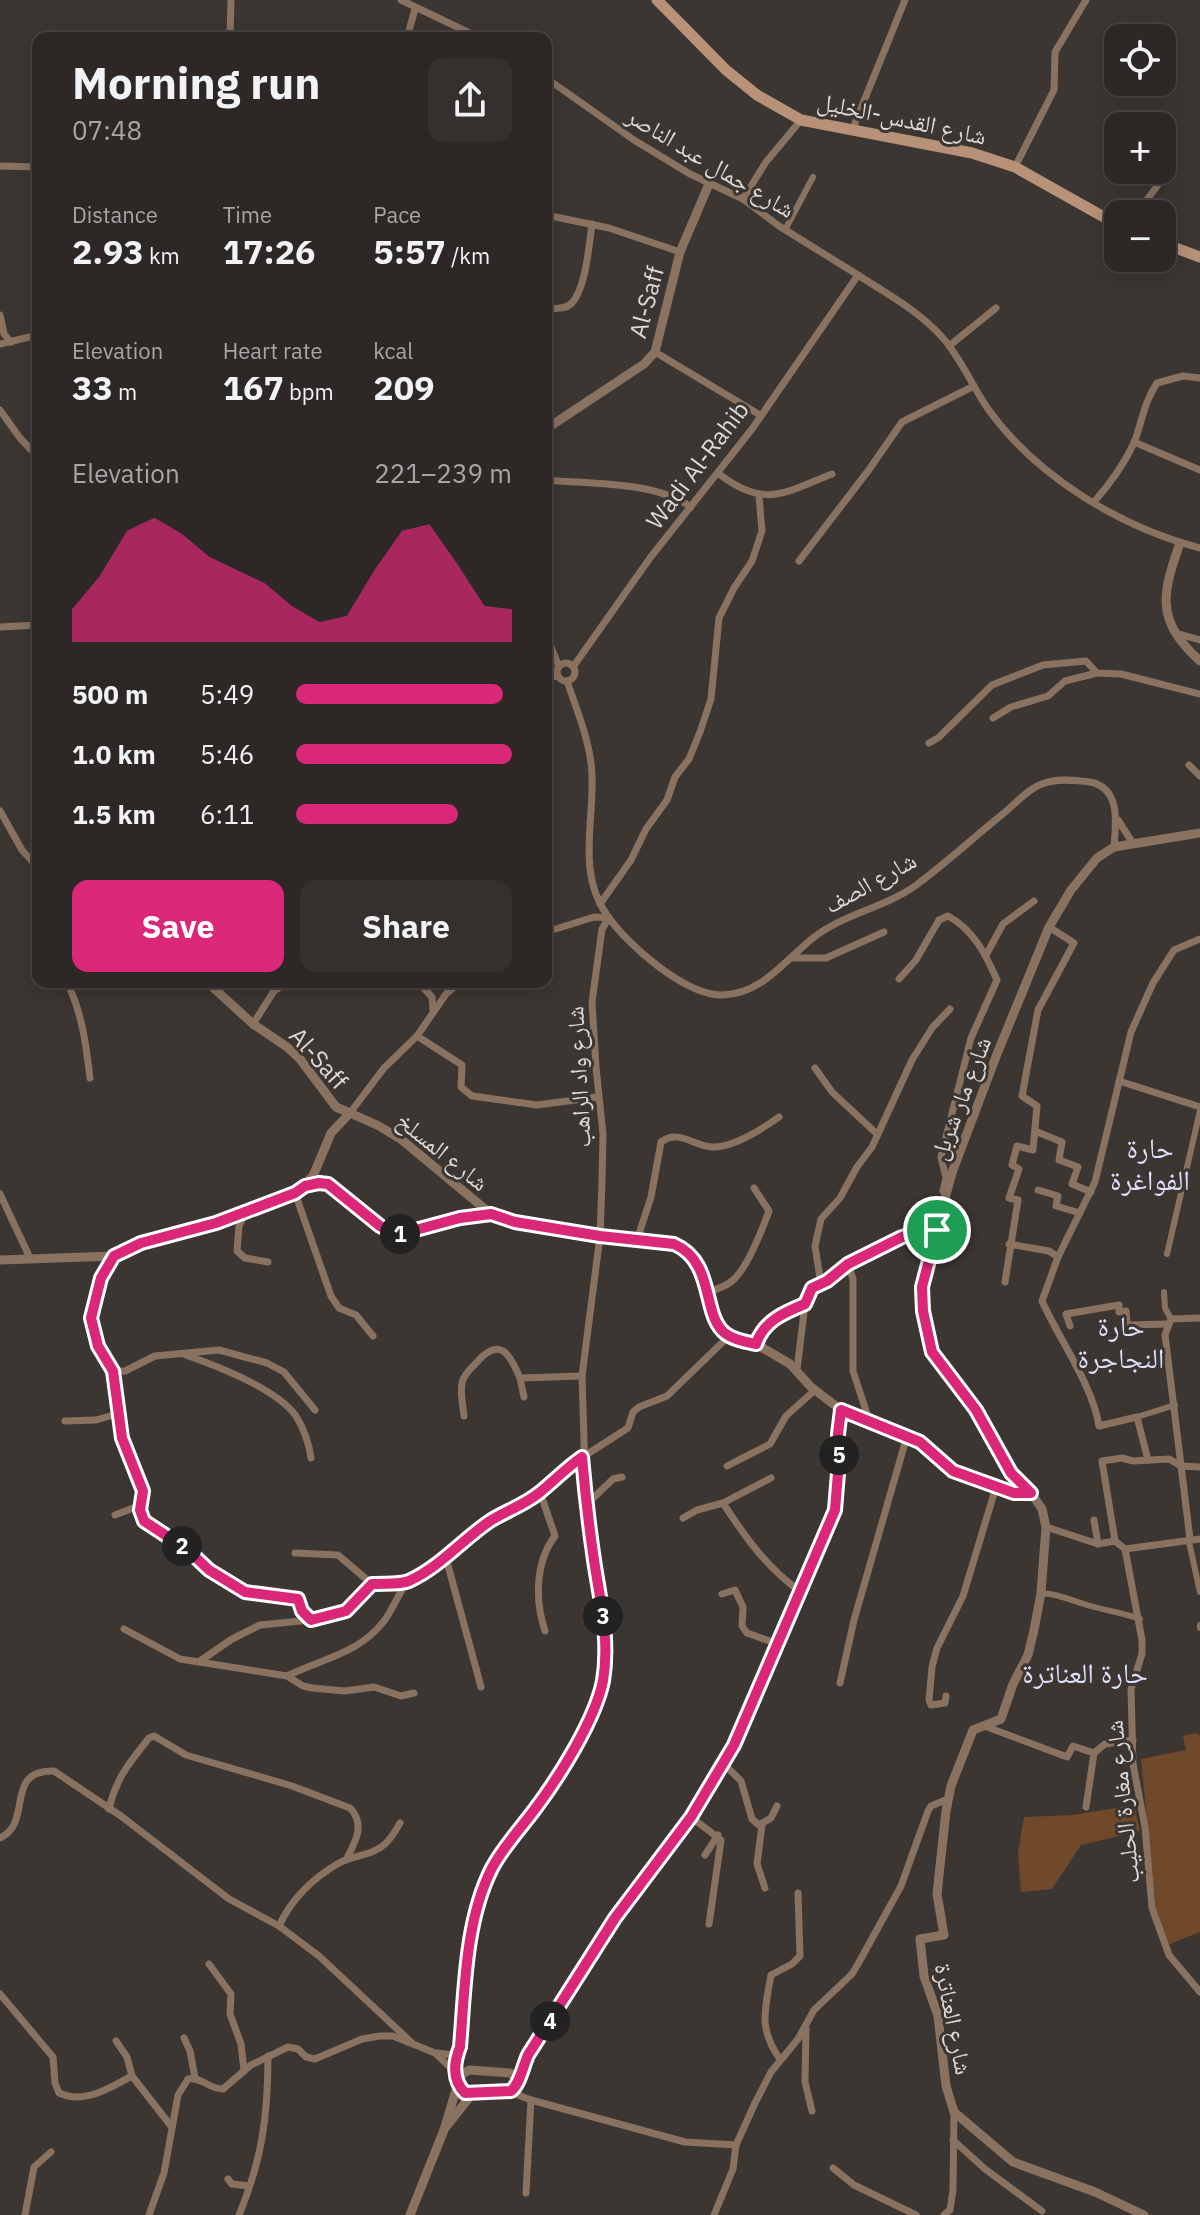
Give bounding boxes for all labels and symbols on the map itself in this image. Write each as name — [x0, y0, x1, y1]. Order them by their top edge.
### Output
street label: شارع القدس-الخليل — [814, 84, 990, 152]
street label: شارع جمال عبد الناصر — [620, 99, 801, 225]
street label: Al-Saff — [621, 262, 671, 341]
street label: Wadi Al-Rahib — [638, 395, 756, 535]
street label: شارع الصف — [818, 844, 922, 920]
street label: شارع واد الراهب — [558, 1005, 598, 1149]
street label: Al-Saff — [283, 1020, 355, 1096]
street label: شارع مار شربل — [922, 1032, 998, 1164]
street label: شارع المسلخ — [390, 1104, 496, 1198]
district label: حارة الفواغرة — [1110, 1129, 1190, 1198]
pin — [903, 1196, 971, 1264]
pin: 1 — [380, 1214, 420, 1254]
district label: حارة النجاجرة — [1077, 1307, 1165, 1376]
pin: 5 — [819, 1435, 859, 1475]
pin: 2 — [162, 1526, 202, 1566]
pin: 3 — [583, 1596, 623, 1636]
district label: حارة العناترة — [1022, 1654, 1148, 1691]
street label: شارع مغارة الحليب — [1098, 1719, 1146, 1885]
street label: شارع العناترة — [928, 1961, 980, 2077]
pin: 4 — [530, 2001, 570, 2041]

